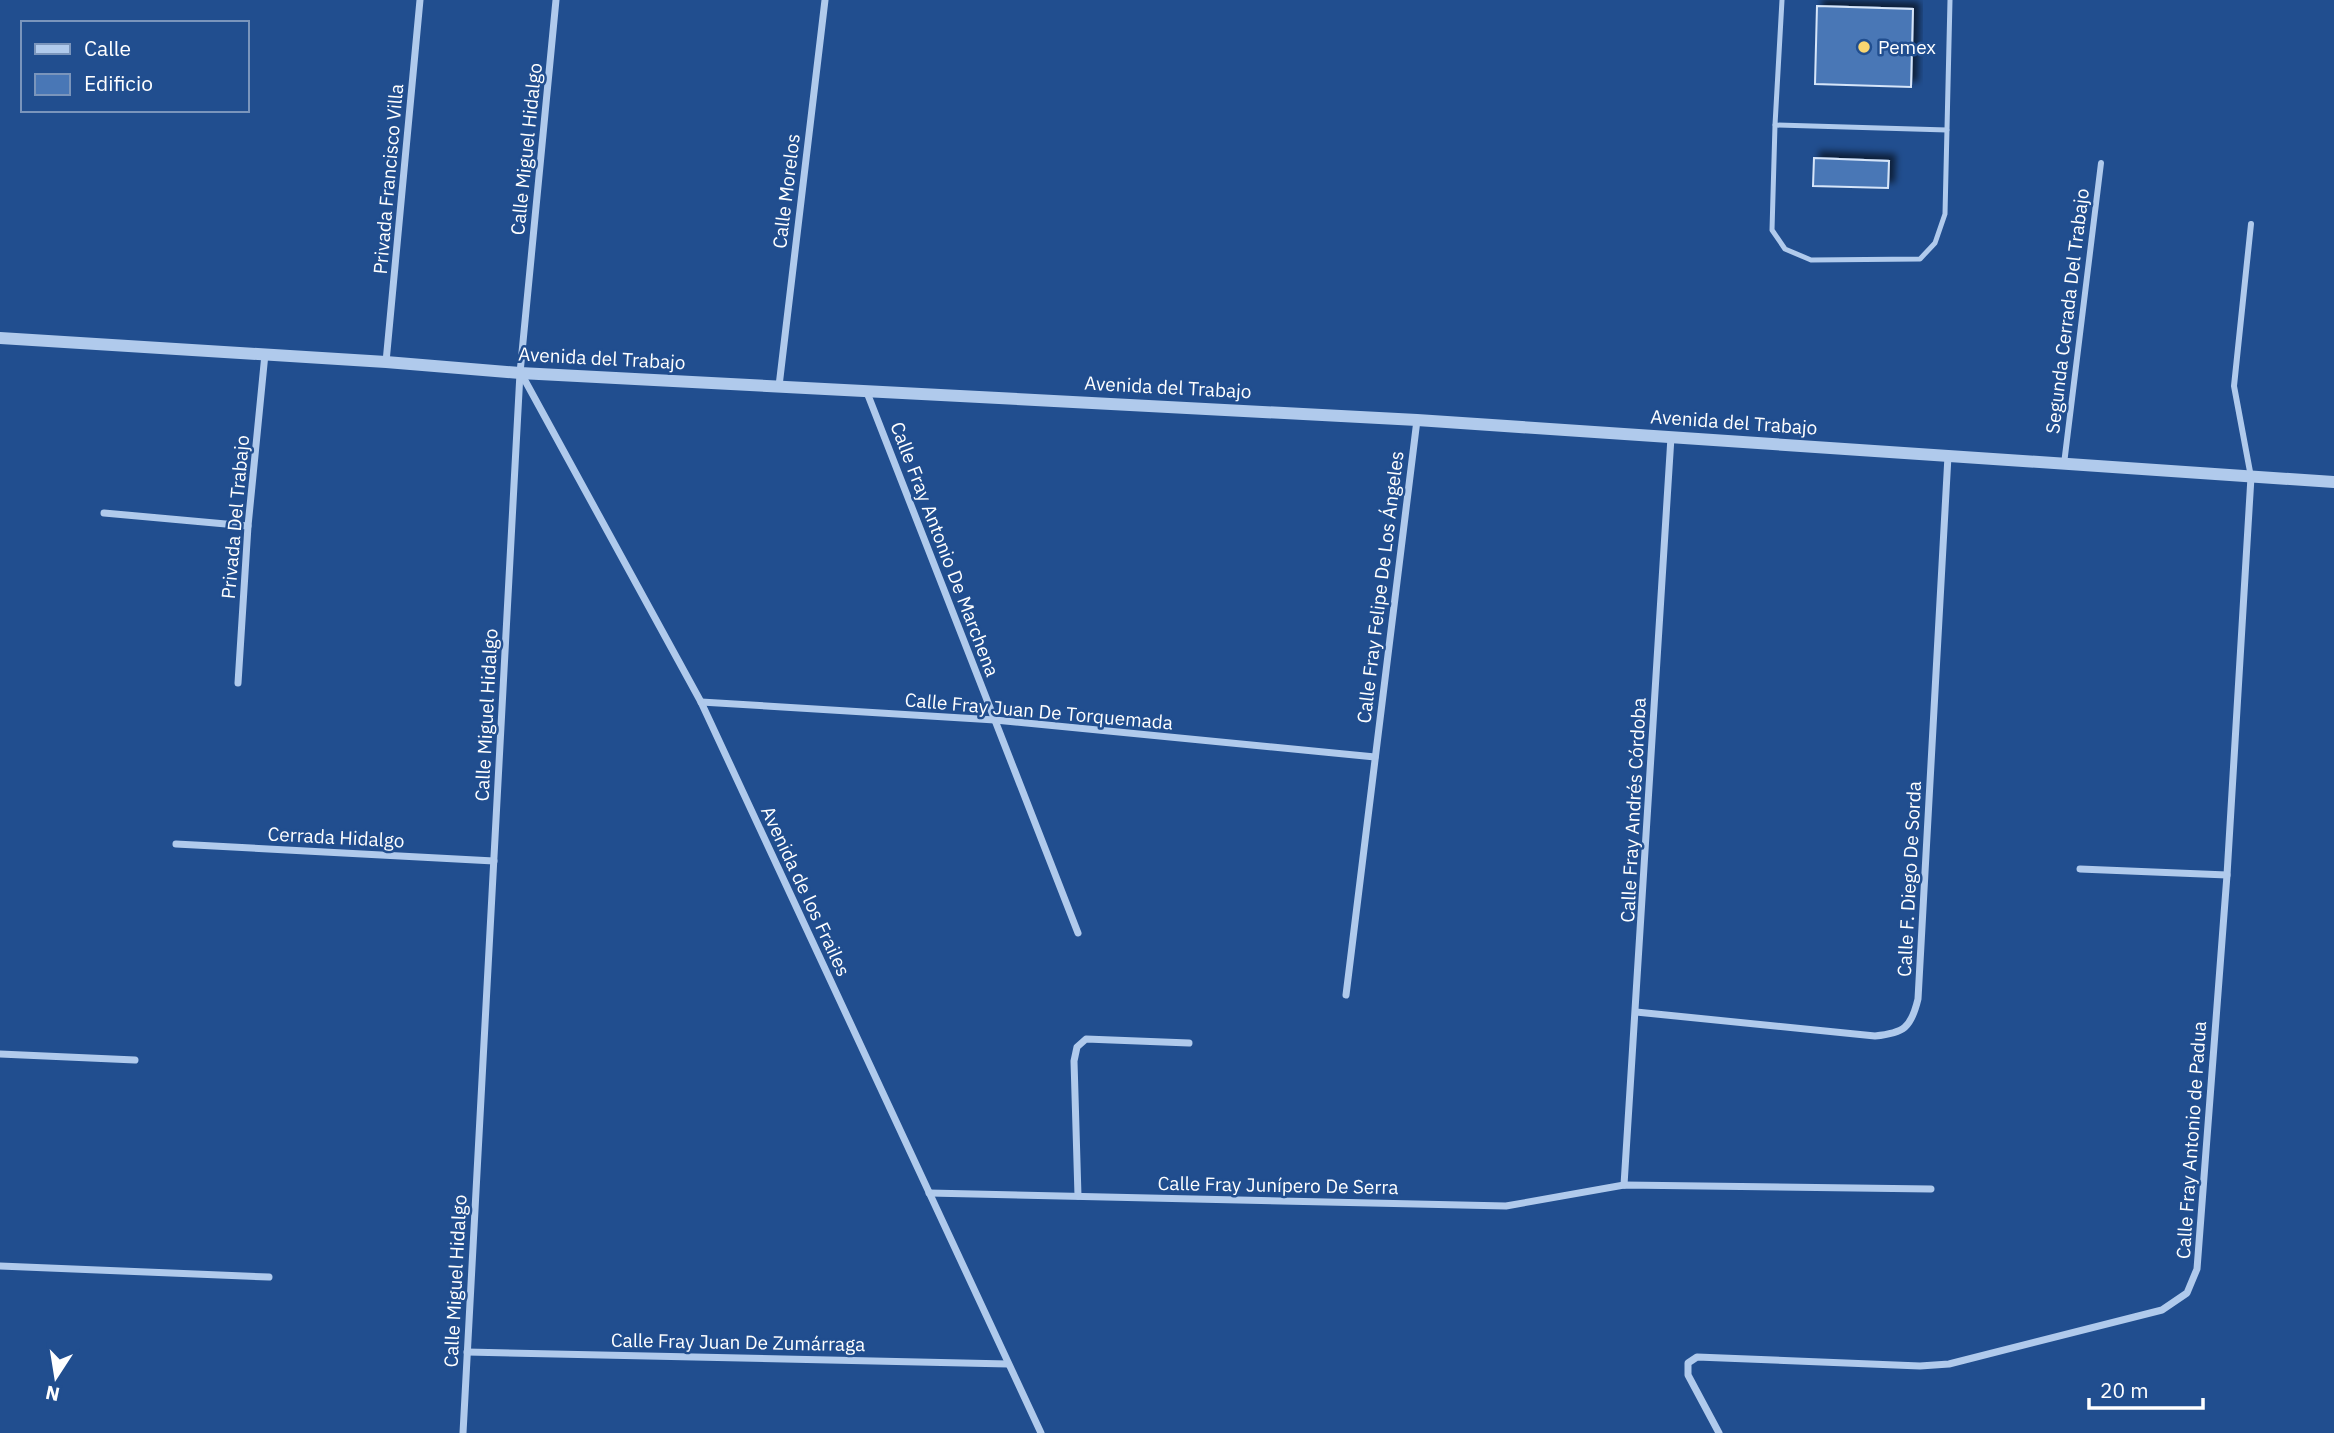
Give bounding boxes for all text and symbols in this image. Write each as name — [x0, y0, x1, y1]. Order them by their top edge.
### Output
legend — [21, 21, 248, 112]
text: Calle — [84, 34, 131, 62]
place label: Pemex — [1878, 35, 1936, 59]
marker: Pemex — [1856, 39, 1872, 55]
street label: Calle Miguel Hidalgo — [505, 62, 547, 236]
text: Edificio — [84, 69, 153, 97]
street label: Privada Francisco Villa — [368, 83, 408, 275]
street label: Calle Morelos — [767, 132, 805, 250]
street label: Segunda Cerrada Del Trabajo — [2040, 187, 2094, 435]
street label: Avenida del Trabajo — [518, 342, 686, 374]
street label: Avenida del Trabajo — [1084, 371, 1252, 403]
street label: Avenida del Trabajo — [1650, 404, 1818, 440]
street label: Calle Fray Antonio De Marchena — [885, 418, 1005, 680]
street label: Privada Del Trabajo — [216, 434, 254, 600]
street label: Calle Fray Felipe De Los Ángeles — [1351, 449, 1409, 725]
street label: Calle Miguel Hidalgo — [469, 628, 503, 802]
street label: Calle Fray Juan De Torquemada — [904, 687, 1174, 735]
street label: Calle Fray Andrés Córdoba — [1615, 697, 1651, 923]
street label: Calle F. Diego De Sorda — [1892, 780, 1926, 978]
street label: Avenida de los Frailes — [756, 802, 856, 980]
street label: Cerrada Hidalgo — [267, 821, 405, 853]
street label: Calle Fray Antonio de Padua — [2171, 1020, 2211, 1260]
street label: Calle Fray Junípero De Serra — [1157, 1171, 1399, 1199]
street label: Calle Miguel Hidalgo — [438, 1194, 472, 1368]
street label: Calle Fray Juan De Zumárraga — [611, 1328, 865, 1356]
north arrow — [21, 1342, 91, 1412]
scale bar — [2089, 1366, 2203, 1410]
text: 20 m — [2100, 1376, 2149, 1404]
text: N — [43, 1380, 62, 1407]

